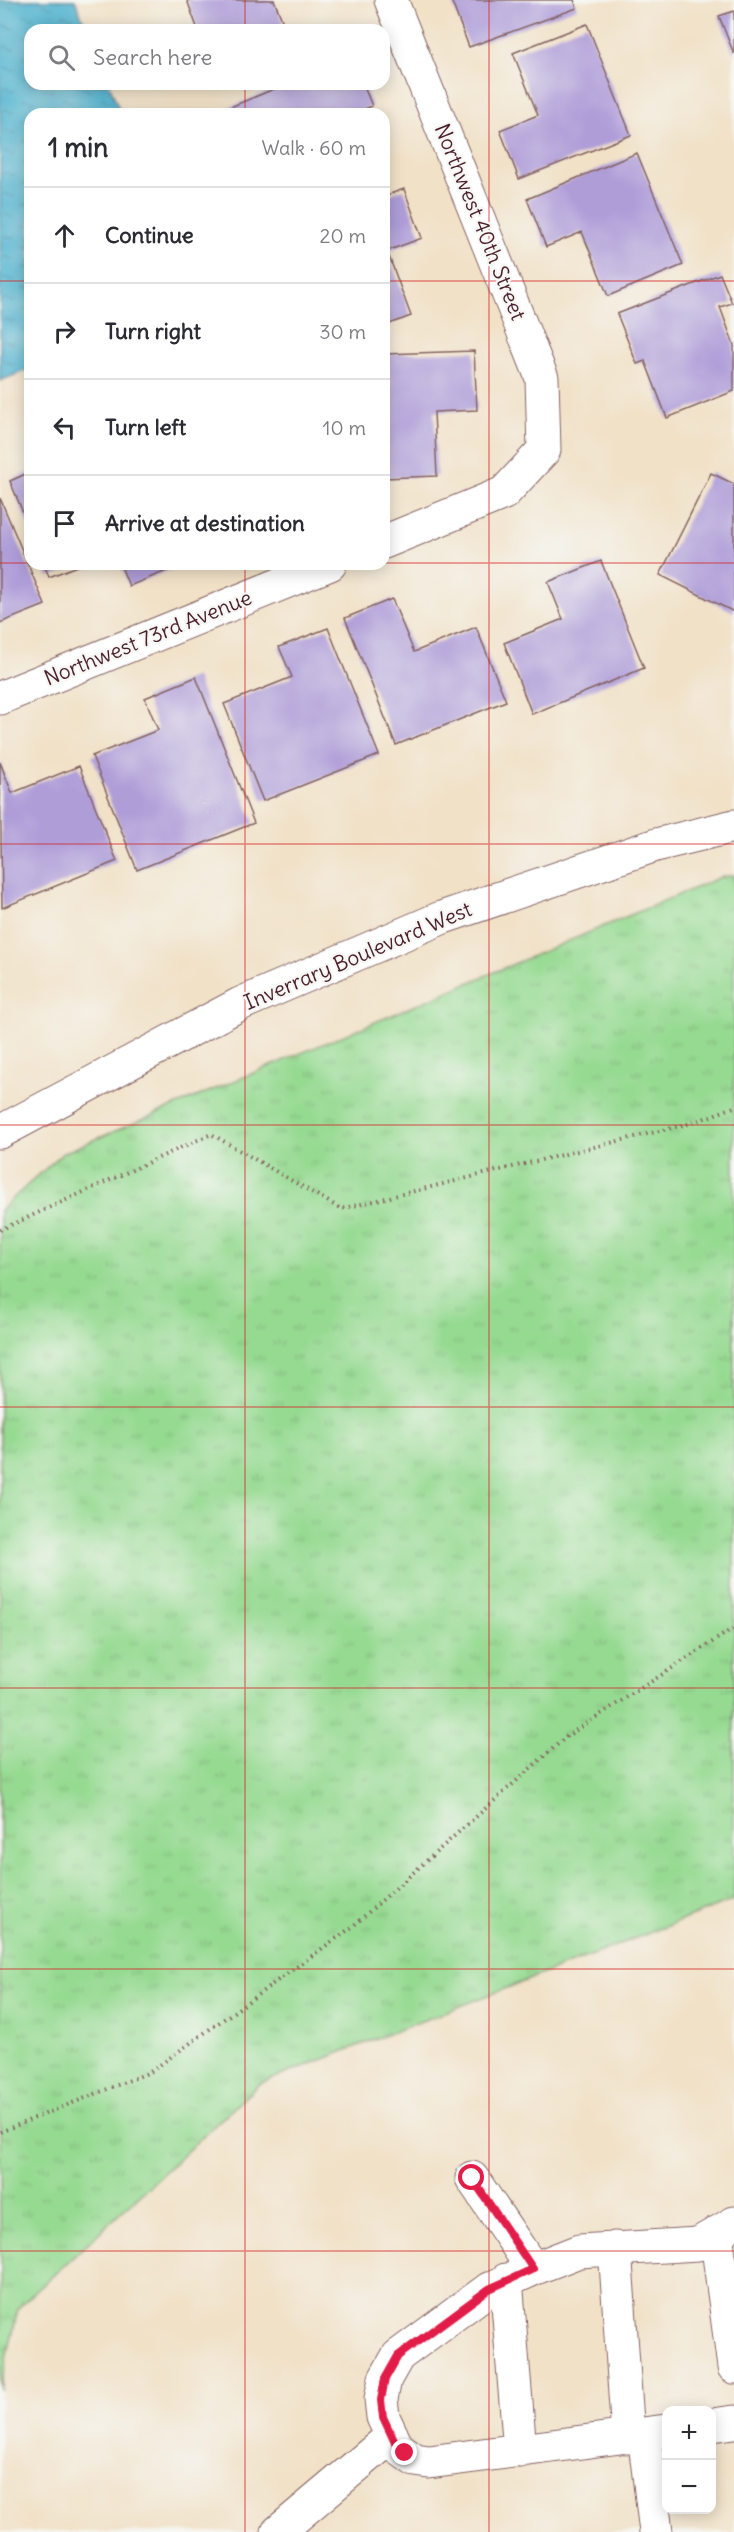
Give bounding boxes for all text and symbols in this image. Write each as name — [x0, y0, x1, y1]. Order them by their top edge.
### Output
search box — [24, 24, 390, 90]
icon: search — [45, 41, 78, 74]
text: Search here — [93, 43, 212, 71]
street label: Northwest 40th Street — [429, 120, 532, 324]
text: 1 min — [48, 131, 108, 164]
text: Walk · 60 m — [261, 135, 366, 160]
icon: ahead — [48, 219, 81, 252]
text: Continue — [105, 221, 194, 249]
text: 20 m — [320, 223, 366, 248]
icon: right — [48, 315, 81, 348]
text: Turn right — [105, 317, 201, 345]
text: 30 m — [319, 319, 366, 344]
icon: left — [48, 411, 81, 444]
text: Turn left — [105, 413, 186, 441]
text: 10 m — [323, 415, 366, 440]
icon: arrive — [48, 507, 81, 540]
text: Arrive at destination — [105, 509, 305, 537]
street label: Northwest 73rd Avenue — [40, 584, 256, 692]
street label: Inverrary Boulevard West — [240, 895, 476, 1016]
route start — [458, 2164, 484, 2190]
map controls — [662, 2406, 716, 2514]
button: + — [662, 2406, 716, 2460]
route end — [391, 2439, 417, 2465]
button: − — [662, 2460, 716, 2514]

